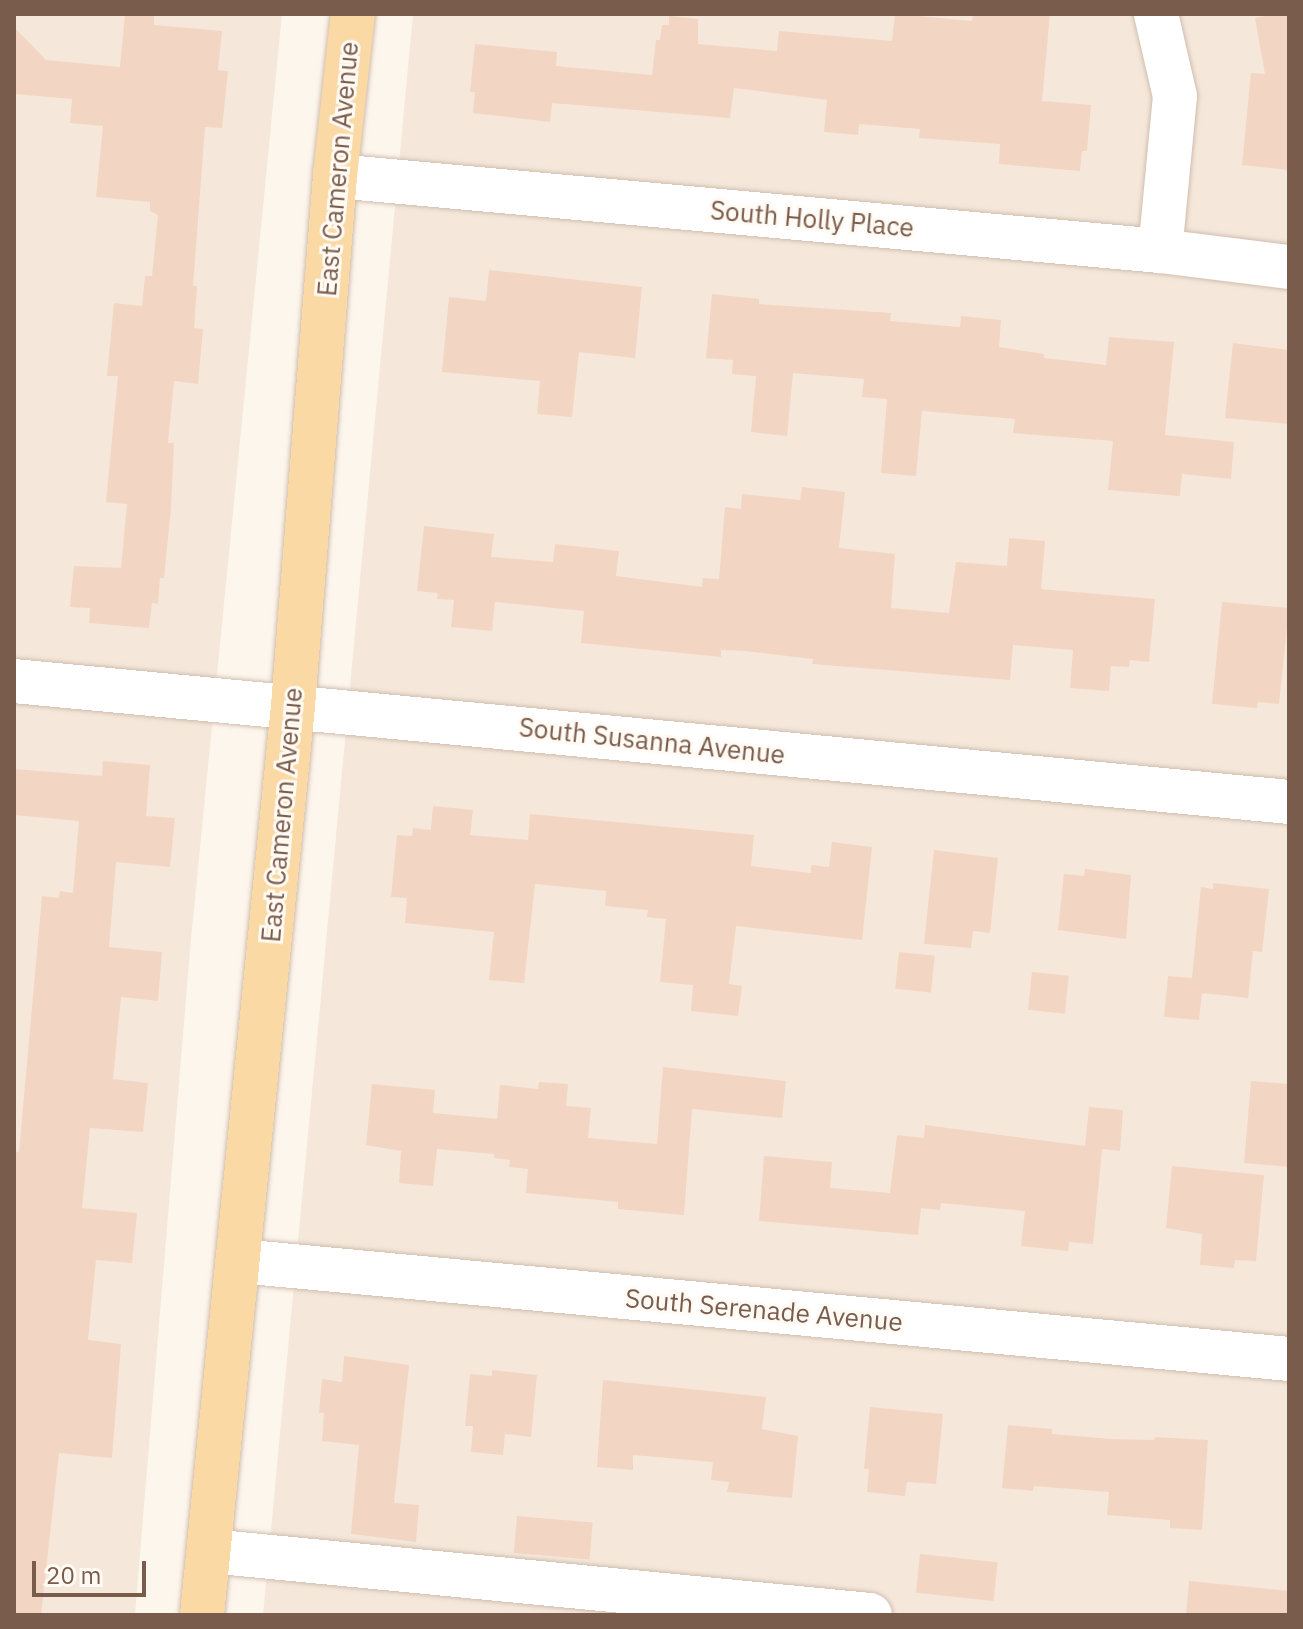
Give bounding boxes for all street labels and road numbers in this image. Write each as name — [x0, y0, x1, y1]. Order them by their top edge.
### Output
street label: East Cameron Avenue — [311, 40, 365, 298]
street label: South Holly Place — [709, 195, 915, 243]
street label: East Cameron Avenue — [255, 686, 309, 944]
street label: South Susanna Avenue — [517, 712, 787, 770]
street label: South Serenade Avenue — [624, 1282, 904, 1338]

